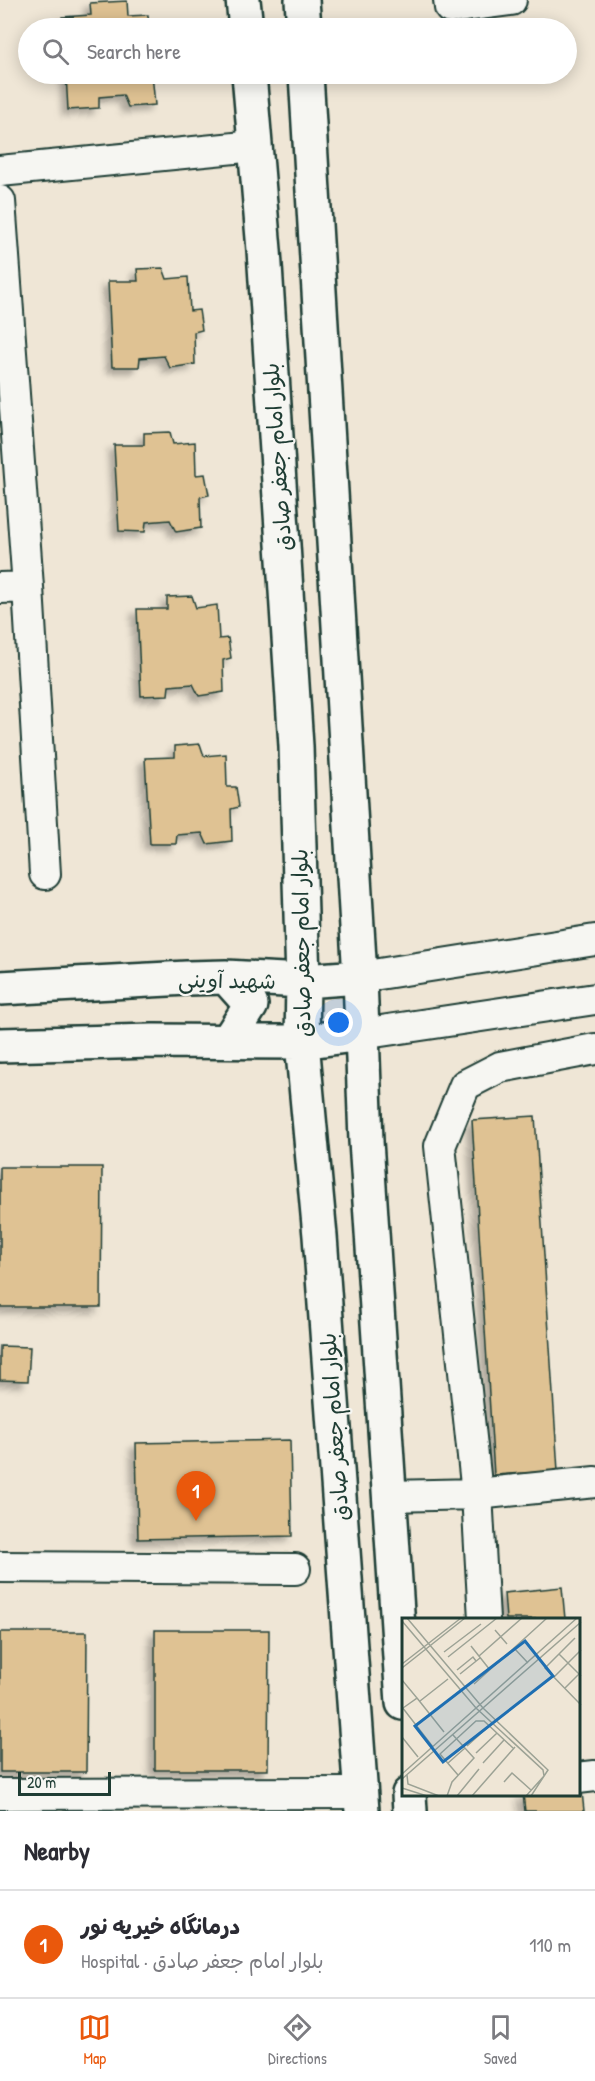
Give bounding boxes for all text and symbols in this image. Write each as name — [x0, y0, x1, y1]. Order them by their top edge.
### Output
search box — [18, 18, 577, 84]
icon: search — [39, 35, 72, 68]
text: Search here — [87, 36, 181, 66]
street label: بلوار امام جعفر صادق — [255, 362, 301, 552]
street label: بلوار امام جعفر صادق — [284, 849, 320, 1037]
street label: شهید آوینی — [178, 964, 276, 996]
your location — [324, 1008, 353, 1037]
street label: بلوار امام جعفر صادق — [312, 1332, 358, 1522]
pin: 1 — [176, 1472, 216, 1521]
inset map — [402, 1618, 580, 1796]
scale bar — [18, 1769, 111, 1796]
text: 20 m — [27, 1771, 56, 1793]
text: Nearby — [24, 1833, 90, 1868]
text: درمانگاه خیریه نور — [81, 1911, 240, 1941]
text: 1 — [40, 1931, 47, 1958]
text: 110 m — [529, 1931, 571, 1958]
text: Hospital · بلوار امام جعفر صادق — [81, 1947, 324, 1974]
tab: Map — [78, 2011, 111, 2069]
tab: Directions — [268, 2011, 327, 2069]
tab: Saved — [484, 2011, 517, 2069]

